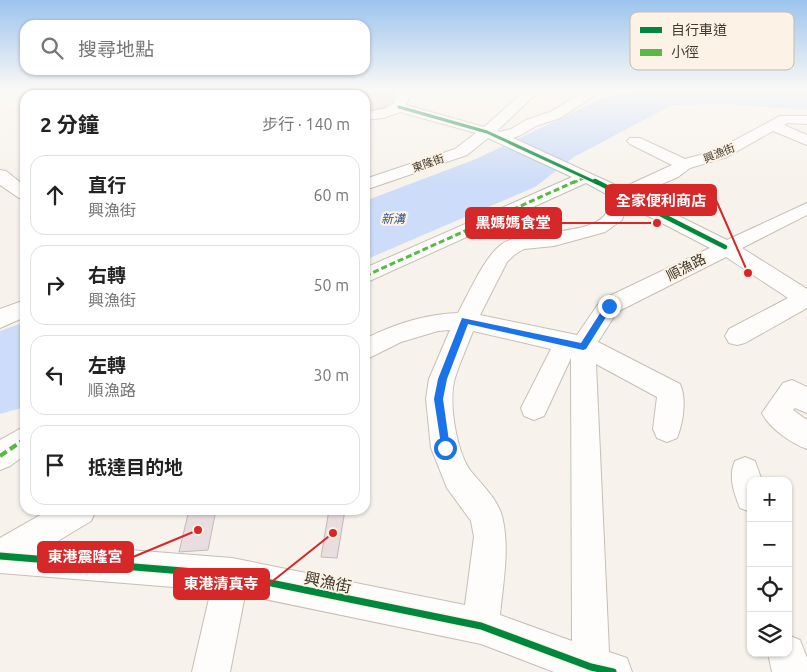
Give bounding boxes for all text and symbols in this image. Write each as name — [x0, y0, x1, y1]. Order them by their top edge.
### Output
legend — [630, 12, 794, 70]
search box — [20, 20, 370, 75]
text: 自行車道 — [671, 22, 727, 38]
icon: search — [38, 34, 66, 62]
text: 搜尋地點 — [78, 38, 154, 60]
text: 小徑 — [671, 44, 699, 60]
text: 2 分鐘 — [40, 112, 99, 136]
text: 步行 · 140 m — [262, 115, 350, 133]
street label: 興漁街 — [701, 141, 737, 165]
street label: 東隆街 — [410, 152, 446, 174]
text: 直行 — [88, 174, 126, 196]
icon: ahead — [41, 181, 69, 209]
callout: 全家便利商店 — [606, 185, 716, 215]
text: 60 m — [313, 186, 349, 204]
text: 全家便利商店 — [616, 192, 706, 209]
text: 興漁街 — [88, 201, 136, 219]
callout: 黑媽媽食堂 — [466, 208, 561, 238]
water label: 新溝 — [381, 212, 407, 225]
text: 黑媽媽食堂 — [475, 214, 551, 231]
street label: 順漁路 — [664, 250, 708, 284]
text: 右轉 — [88, 264, 126, 286]
icon: right — [41, 271, 69, 299]
text: 50 m — [313, 276, 349, 294]
text: 興漁街 — [88, 291, 136, 309]
route end — [598, 295, 621, 318]
text: 左轉 — [88, 354, 126, 376]
icon: left — [41, 361, 69, 389]
text: 30 m — [313, 366, 349, 384]
text: 順漁路 — [88, 381, 136, 399]
route start — [434, 437, 457, 460]
icon: arrive — [41, 451, 69, 479]
text: 抵達目的地 — [88, 456, 183, 478]
map controls — [747, 477, 792, 657]
button: + — [747, 477, 792, 522]
button: − — [747, 522, 792, 567]
callout: 東港震隆宮 — [38, 542, 133, 572]
text: 東港震隆宮 — [47, 548, 123, 565]
button: locate — [747, 567, 792, 612]
street label: 興漁街 — [303, 568, 353, 596]
callout: 東港清真寺 — [174, 569, 269, 599]
text: 東港清真寺 — [183, 575, 259, 592]
button: layers — [747, 612, 792, 657]

